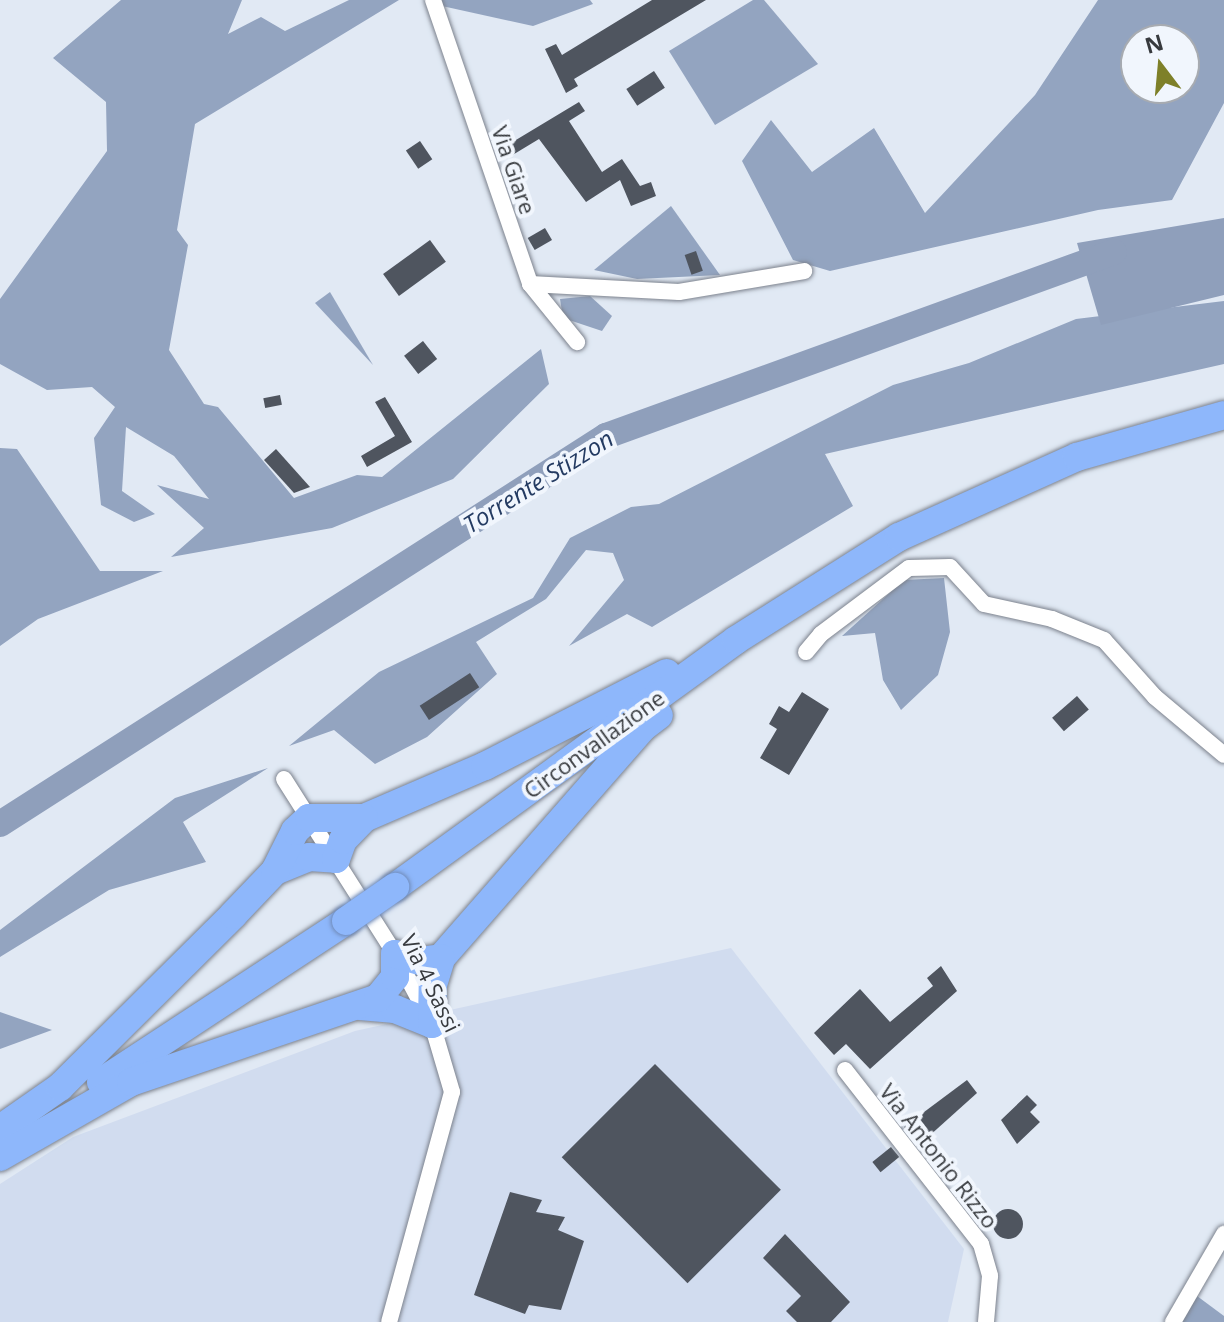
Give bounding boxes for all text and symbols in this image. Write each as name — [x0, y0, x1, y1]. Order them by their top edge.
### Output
north arrow — [1120, 24, 1200, 104]
text: N — [1141, 26, 1167, 60]
street label: Via Giare — [487, 122, 541, 218]
water label: Torrente Stizzon — [458, 423, 618, 539]
street label: Circonvallazione — [519, 684, 669, 804]
street label: Via 4 Sassi — [396, 930, 466, 1036]
street label: Via Antonio Rizzo — [874, 1078, 1004, 1234]

